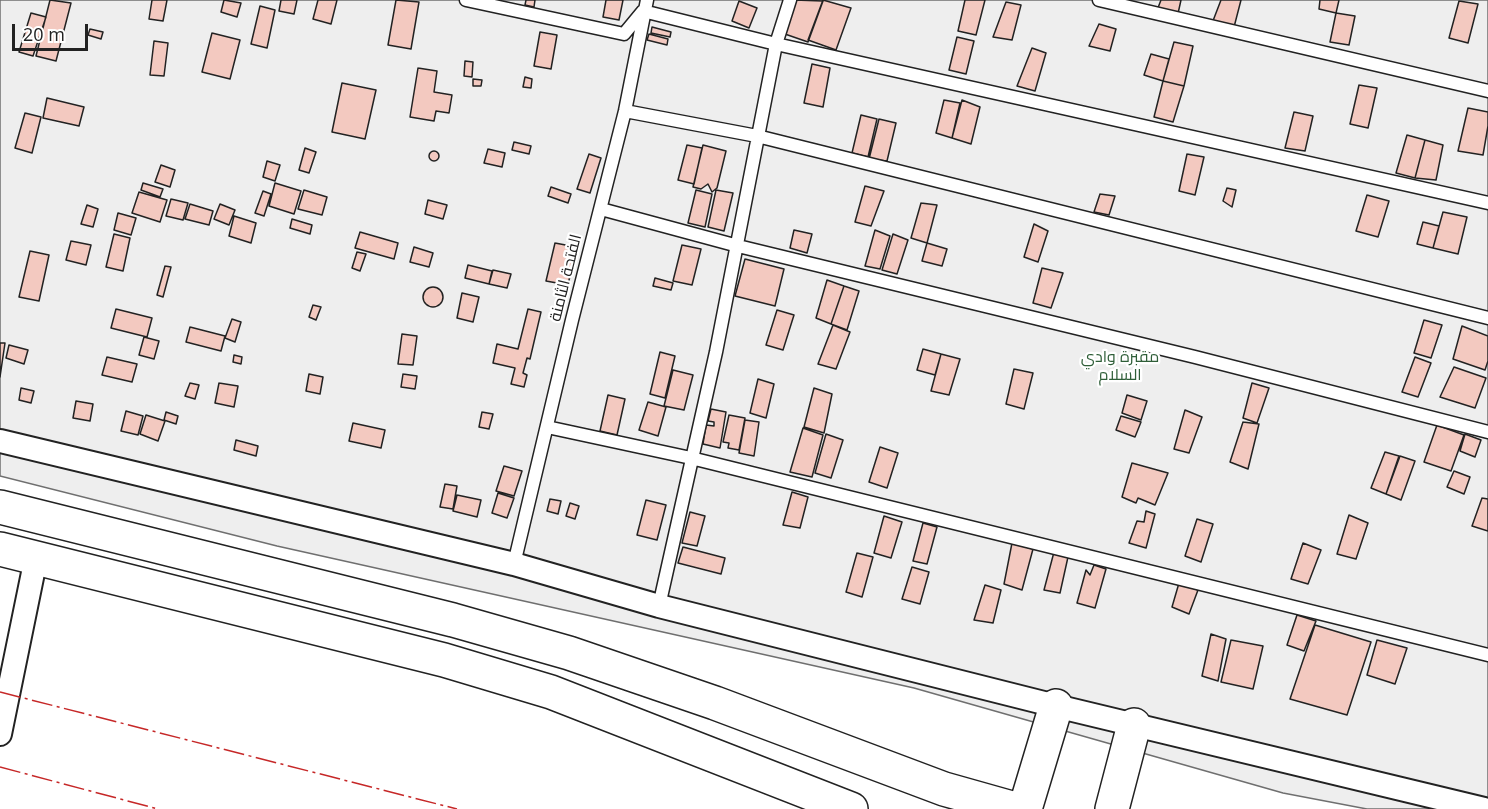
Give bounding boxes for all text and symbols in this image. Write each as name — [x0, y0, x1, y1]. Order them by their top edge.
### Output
scale bar — [15, 12, 92, 50]
text: 20 m — [23, 22, 65, 46]
street label: الفتحة الثامنة — [546, 232, 586, 324]
park label: مقبرة وادي السلام — [1081, 347, 1159, 385]

